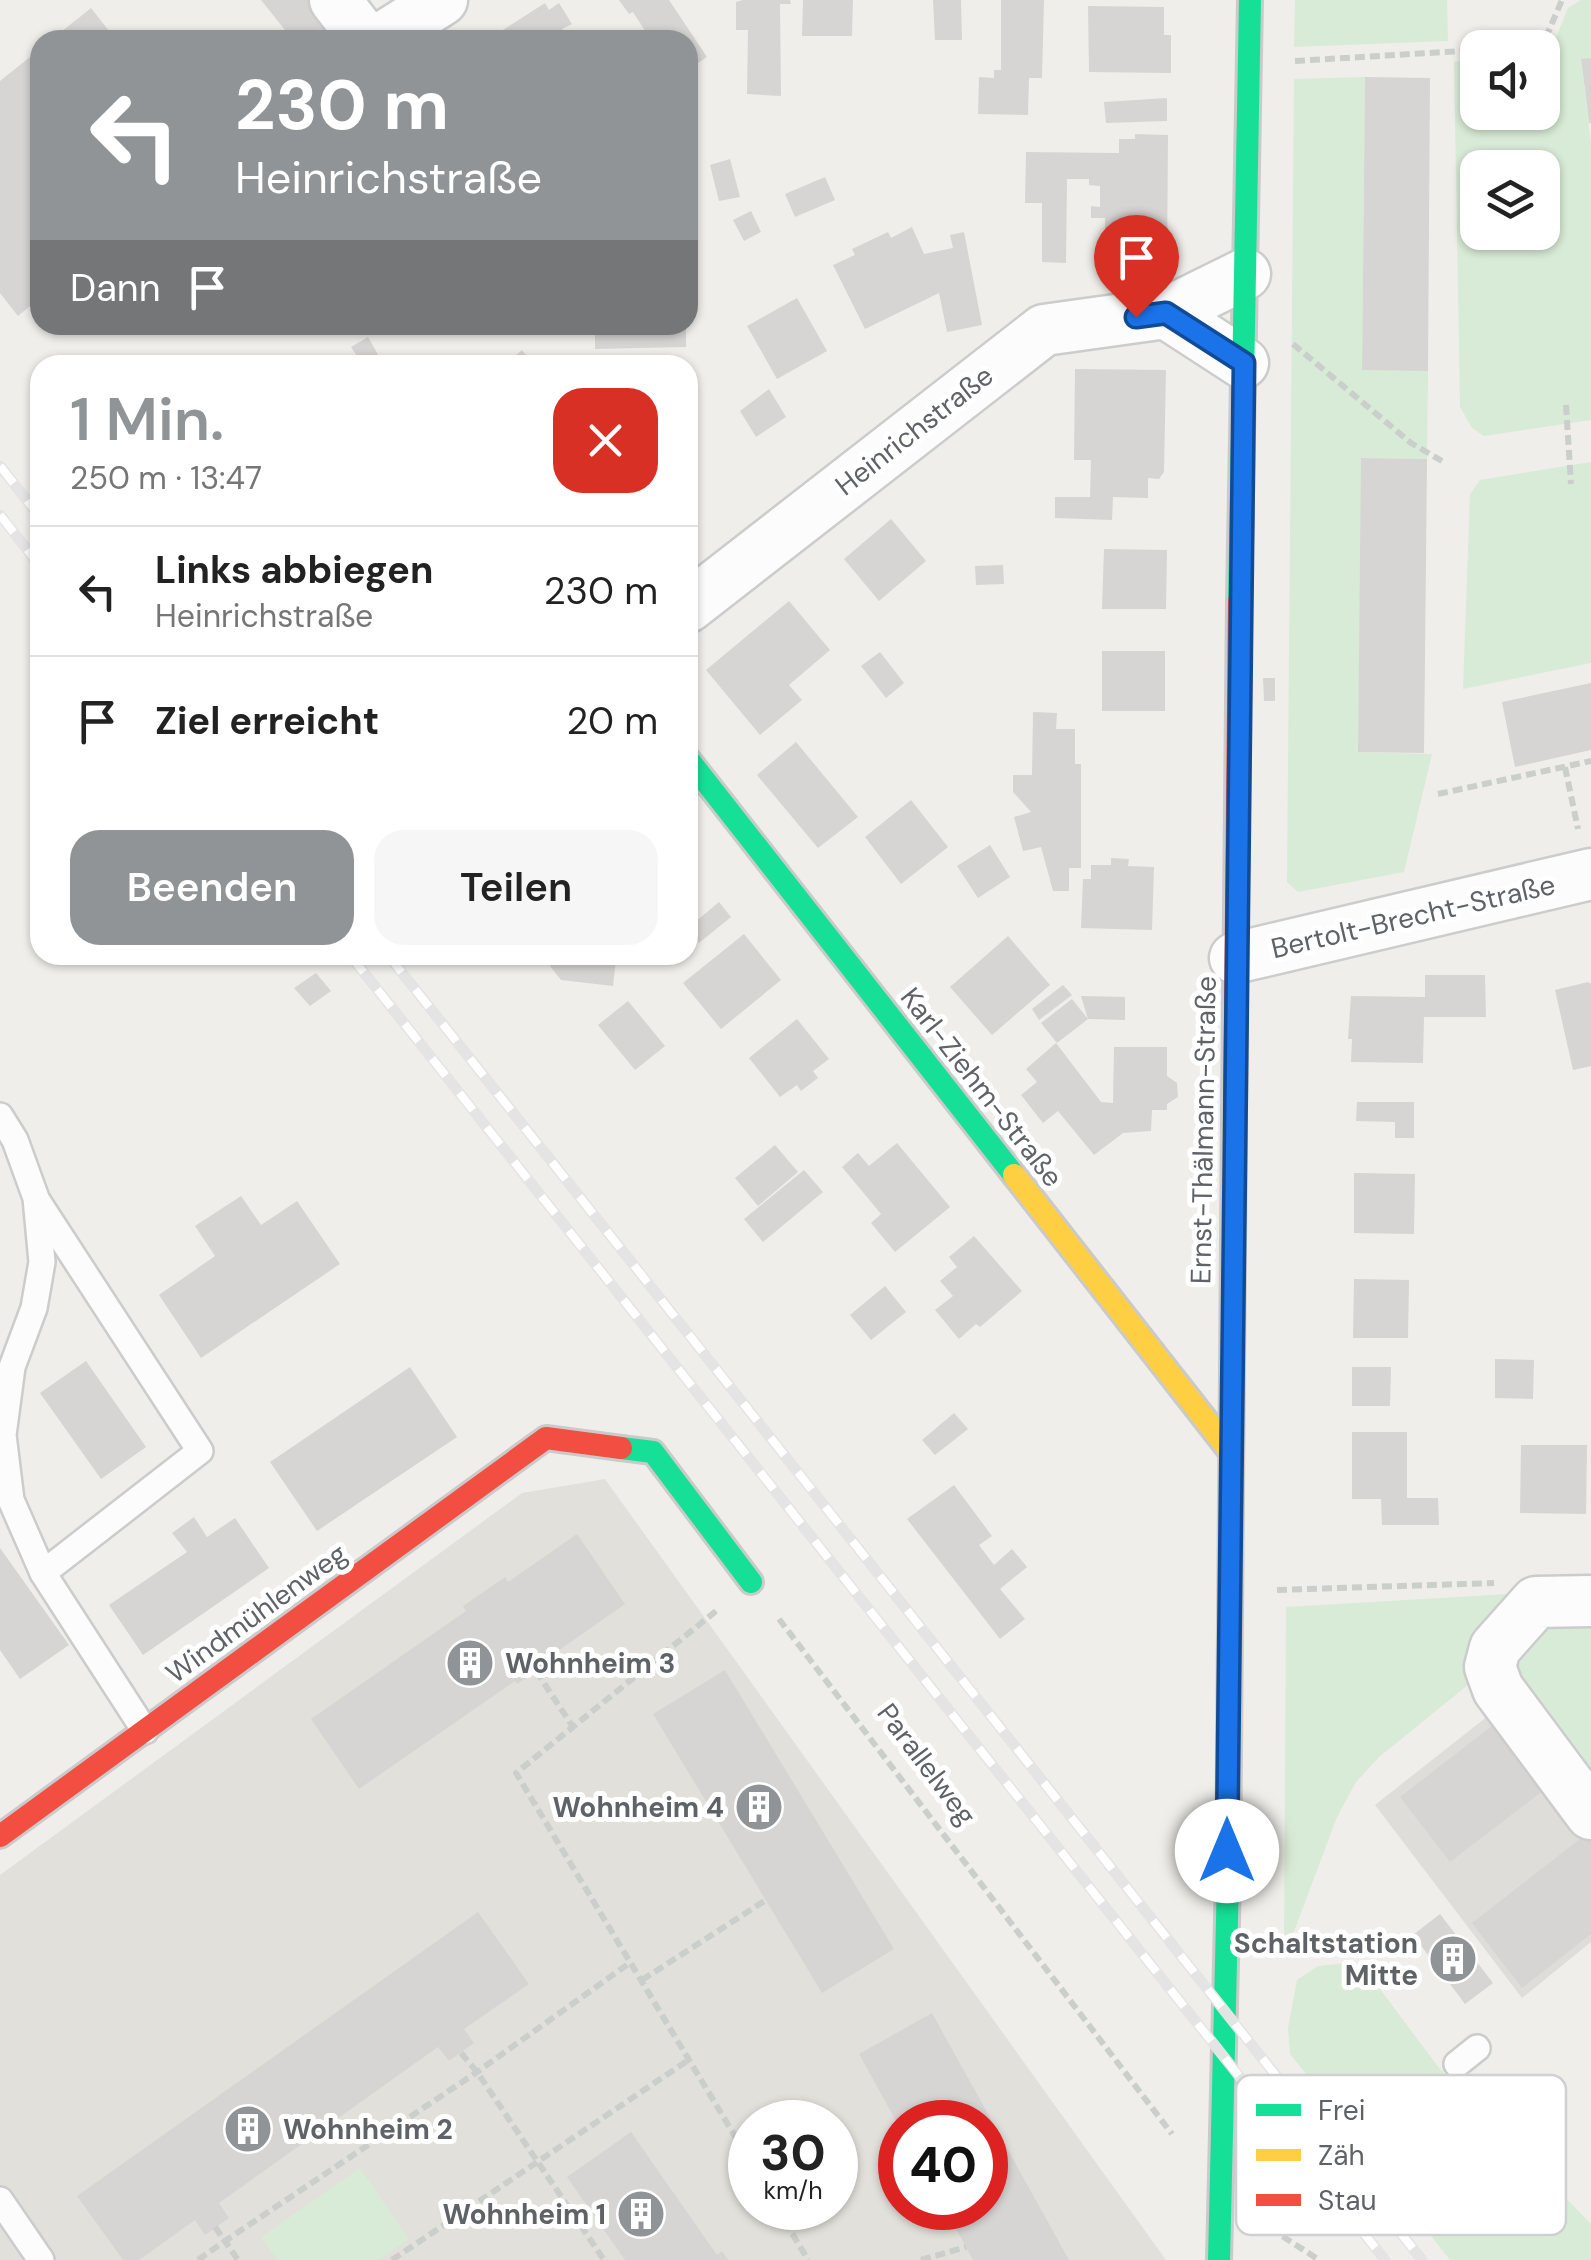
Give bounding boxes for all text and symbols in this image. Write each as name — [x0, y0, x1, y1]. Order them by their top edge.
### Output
map controls — [1460, 30, 1560, 250]
button: sound — [1460, 30, 1560, 130]
text: 230 m — [235, 60, 449, 151]
icon: left — [70, 70, 200, 200]
text: Heinrichstraße — [235, 148, 542, 207]
button: layers — [1460, 150, 1560, 250]
pin — [1094, 215, 1179, 318]
icon: arrive — [1109, 230, 1164, 285]
icon: arrive — [180, 260, 235, 315]
text: Dann — [70, 263, 160, 313]
street label: Heinrichstraße — [828, 357, 1001, 504]
text: 1 Min. — [70, 380, 224, 459]
button: close — [553, 388, 658, 493]
text: 250 m · 13:47 — [70, 457, 262, 499]
text: Links abbiegen — [155, 545, 433, 595]
icon: left — [70, 564, 125, 619]
text: 230 m — [544, 566, 658, 616]
text: Heinrichstraße — [155, 595, 373, 637]
icon: arrive — [70, 694, 125, 749]
text: Ziel erreicht — [155, 696, 379, 746]
text: 20 m — [567, 696, 658, 746]
button: Beenden — [70, 830, 354, 945]
button: Teilen — [374, 830, 658, 945]
street label: Bertolt-Brecht-Straße — [1267, 866, 1559, 967]
street label: Ernst-Thälmann-Straße — [1182, 976, 1225, 1284]
street label: Karl-Ziehm-Straße — [892, 980, 1071, 1195]
street label: Windmühlenweg — [158, 1535, 354, 1692]
building icon: Wohnheim 3 — [444, 1637, 496, 1689]
place label: Wohnheim 3 — [505, 1645, 675, 1682]
street label: Parallelweg — [869, 1696, 985, 1833]
building icon: Wohnheim 4 — [733, 1781, 785, 1833]
place label: Wohnheim 4 — [552, 1789, 724, 1826]
position arrow — [1175, 1799, 1279, 1903]
place label: Schaltstation Mitte — [1234, 1925, 1418, 1994]
building icon: Schaltstation Mitte — [1427, 1933, 1479, 1985]
legend — [1236, 2075, 1566, 2235]
text: Frei — [1318, 2092, 1365, 2129]
speed limit sign: 40 — [878, 2100, 1008, 2230]
building icon: Wohnheim 2 — [222, 2103, 274, 2155]
place label: Wohnheim 2 — [283, 2111, 453, 2148]
text: 30 — [760, 2120, 826, 2186]
text: Zäh — [1318, 2137, 1364, 2174]
text: km/h — [763, 2174, 823, 2207]
text: Stau — [1318, 2182, 1377, 2219]
building icon: Wohnheim 1 — [615, 2188, 667, 2240]
place label: Wohnheim 1 — [442, 2196, 606, 2233]

